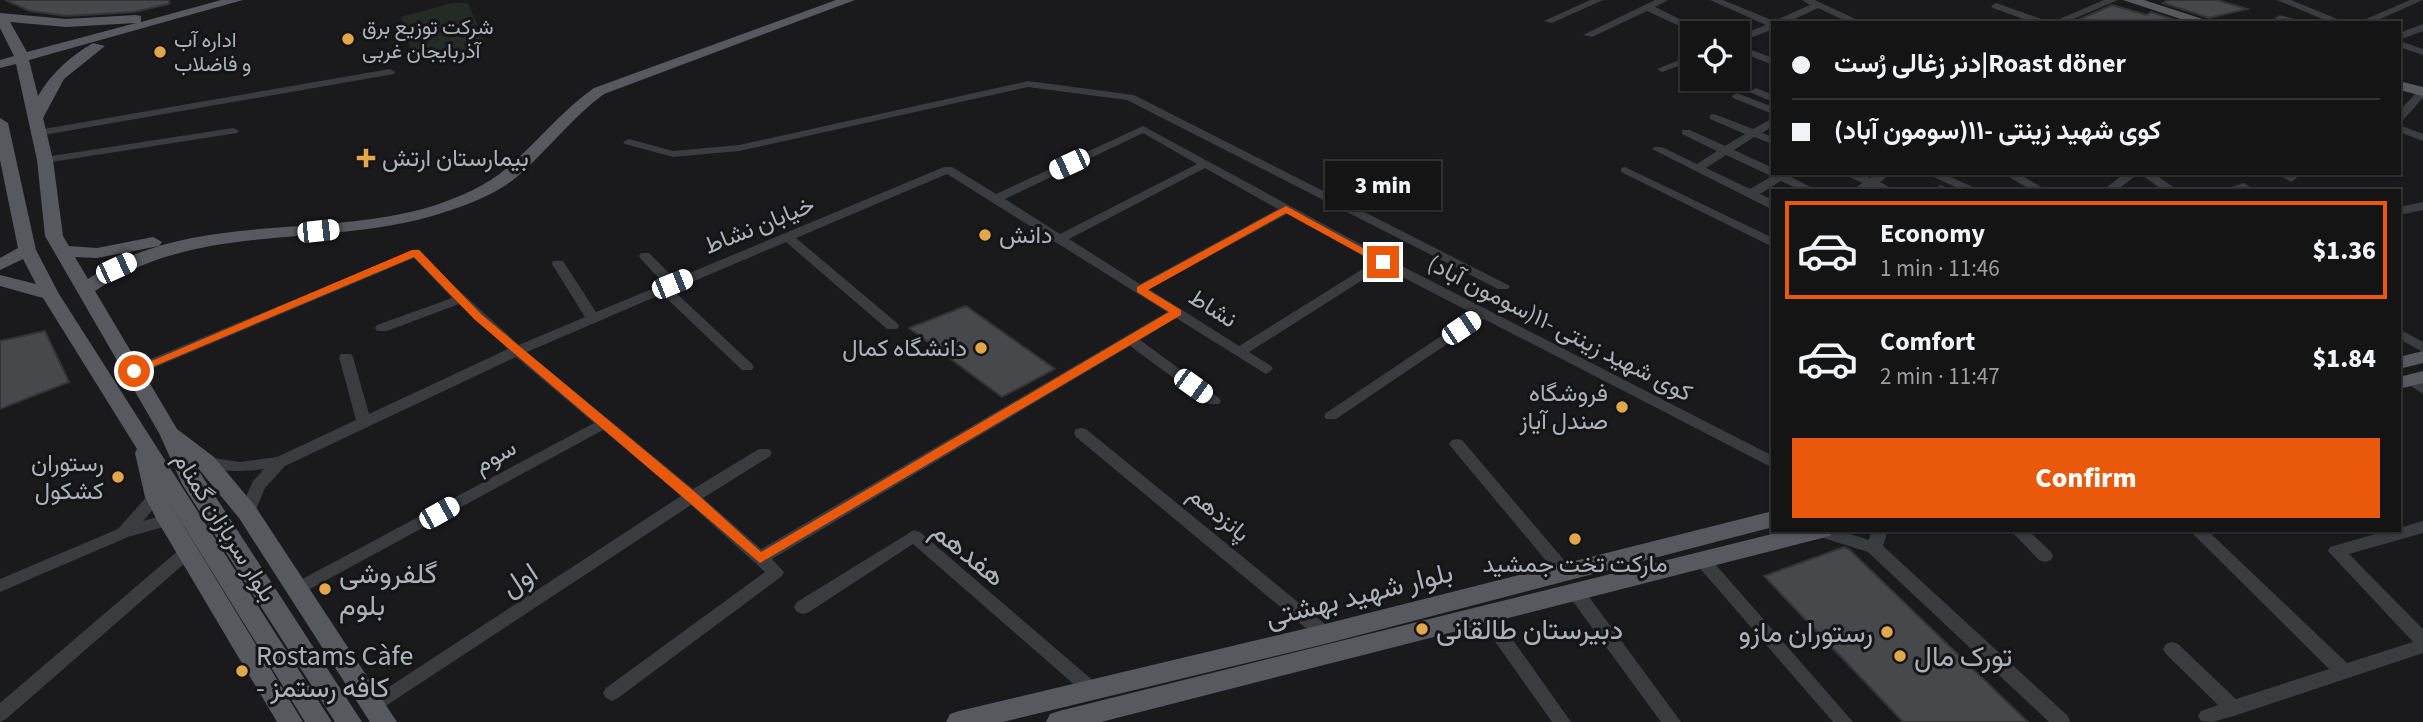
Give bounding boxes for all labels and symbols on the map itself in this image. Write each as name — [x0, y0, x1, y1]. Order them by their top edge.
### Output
place label: شرکت توزیع برق آذربایجان غربی — [362, 12, 493, 66]
place label: اداره آب و فاضلاب — [174, 25, 251, 79]
marker: شرکت توزیع برق آذربایجان غربی — [340, 31, 356, 47]
marker: اداره آب و فاضلاب — [152, 44, 168, 60]
place label: بیمارستان ارتش — [382, 141, 529, 176]
car — [1046, 146, 1093, 182]
marker: بیمارستان ارتش — [356, 148, 376, 168]
callout: 3 min — [1325, 160, 1441, 210]
street label: خیابان نشاط — [699, 187, 820, 264]
car — [297, 218, 340, 244]
place label: دانش — [999, 218, 1053, 253]
marker: دانش — [977, 227, 993, 243]
route end — [1367, 246, 1399, 278]
street label: کوی شهید زینتی -۱۱(سومون آباد) — [1421, 246, 1698, 411]
car — [93, 250, 140, 286]
car — [649, 266, 696, 302]
street label: نشاط — [1182, 280, 1244, 337]
car — [1438, 308, 1485, 348]
place label: دانشگاه کمال — [842, 331, 967, 366]
marker: دانشگاه کمال — [973, 340, 989, 356]
route start — [118, 355, 150, 387]
car — [1170, 365, 1217, 407]
place label: فروشگاه صندل آیاز — [1518, 376, 1608, 439]
marker: فروشگاه صندل آیاز — [1614, 399, 1630, 415]
street label: سوم — [468, 430, 523, 482]
street label: بلوار سربازان گمنام — [164, 445, 285, 609]
place label: رستوران کشکول — [31, 446, 104, 509]
marker: رستوران کشکول — [110, 469, 126, 485]
street label: پانزدهم — [1180, 478, 1257, 551]
car — [416, 494, 463, 532]
street label: هفدهم — [923, 511, 1014, 596]
marker: مارکت تخت جمشید — [1567, 531, 1583, 547]
place label: مارکت تخت جمشید — [1482, 547, 1668, 582]
street label: بلوار شهید بهشتی — [1261, 552, 1457, 638]
street label: اول — [493, 553, 546, 607]
place label: گلفروشی بلوم — [339, 554, 437, 626]
marker: گلفروشی بلوم — [317, 581, 333, 597]
place label: دبیرستان طالقانی — [1436, 610, 1623, 650]
place label: رستوران مازو — [1738, 613, 1873, 653]
marker: دبیرستان طالقانی — [1414, 621, 1430, 637]
marker: رستوران مازو — [1879, 624, 1895, 640]
place label: Rostams Càfe - کافه رستمز — [256, 636, 413, 708]
place label: تورک مال — [1914, 637, 2012, 677]
marker: تورک مال — [1892, 648, 1908, 664]
marker: Rostams Càfe - کافه رستمز — [234, 663, 250, 679]

